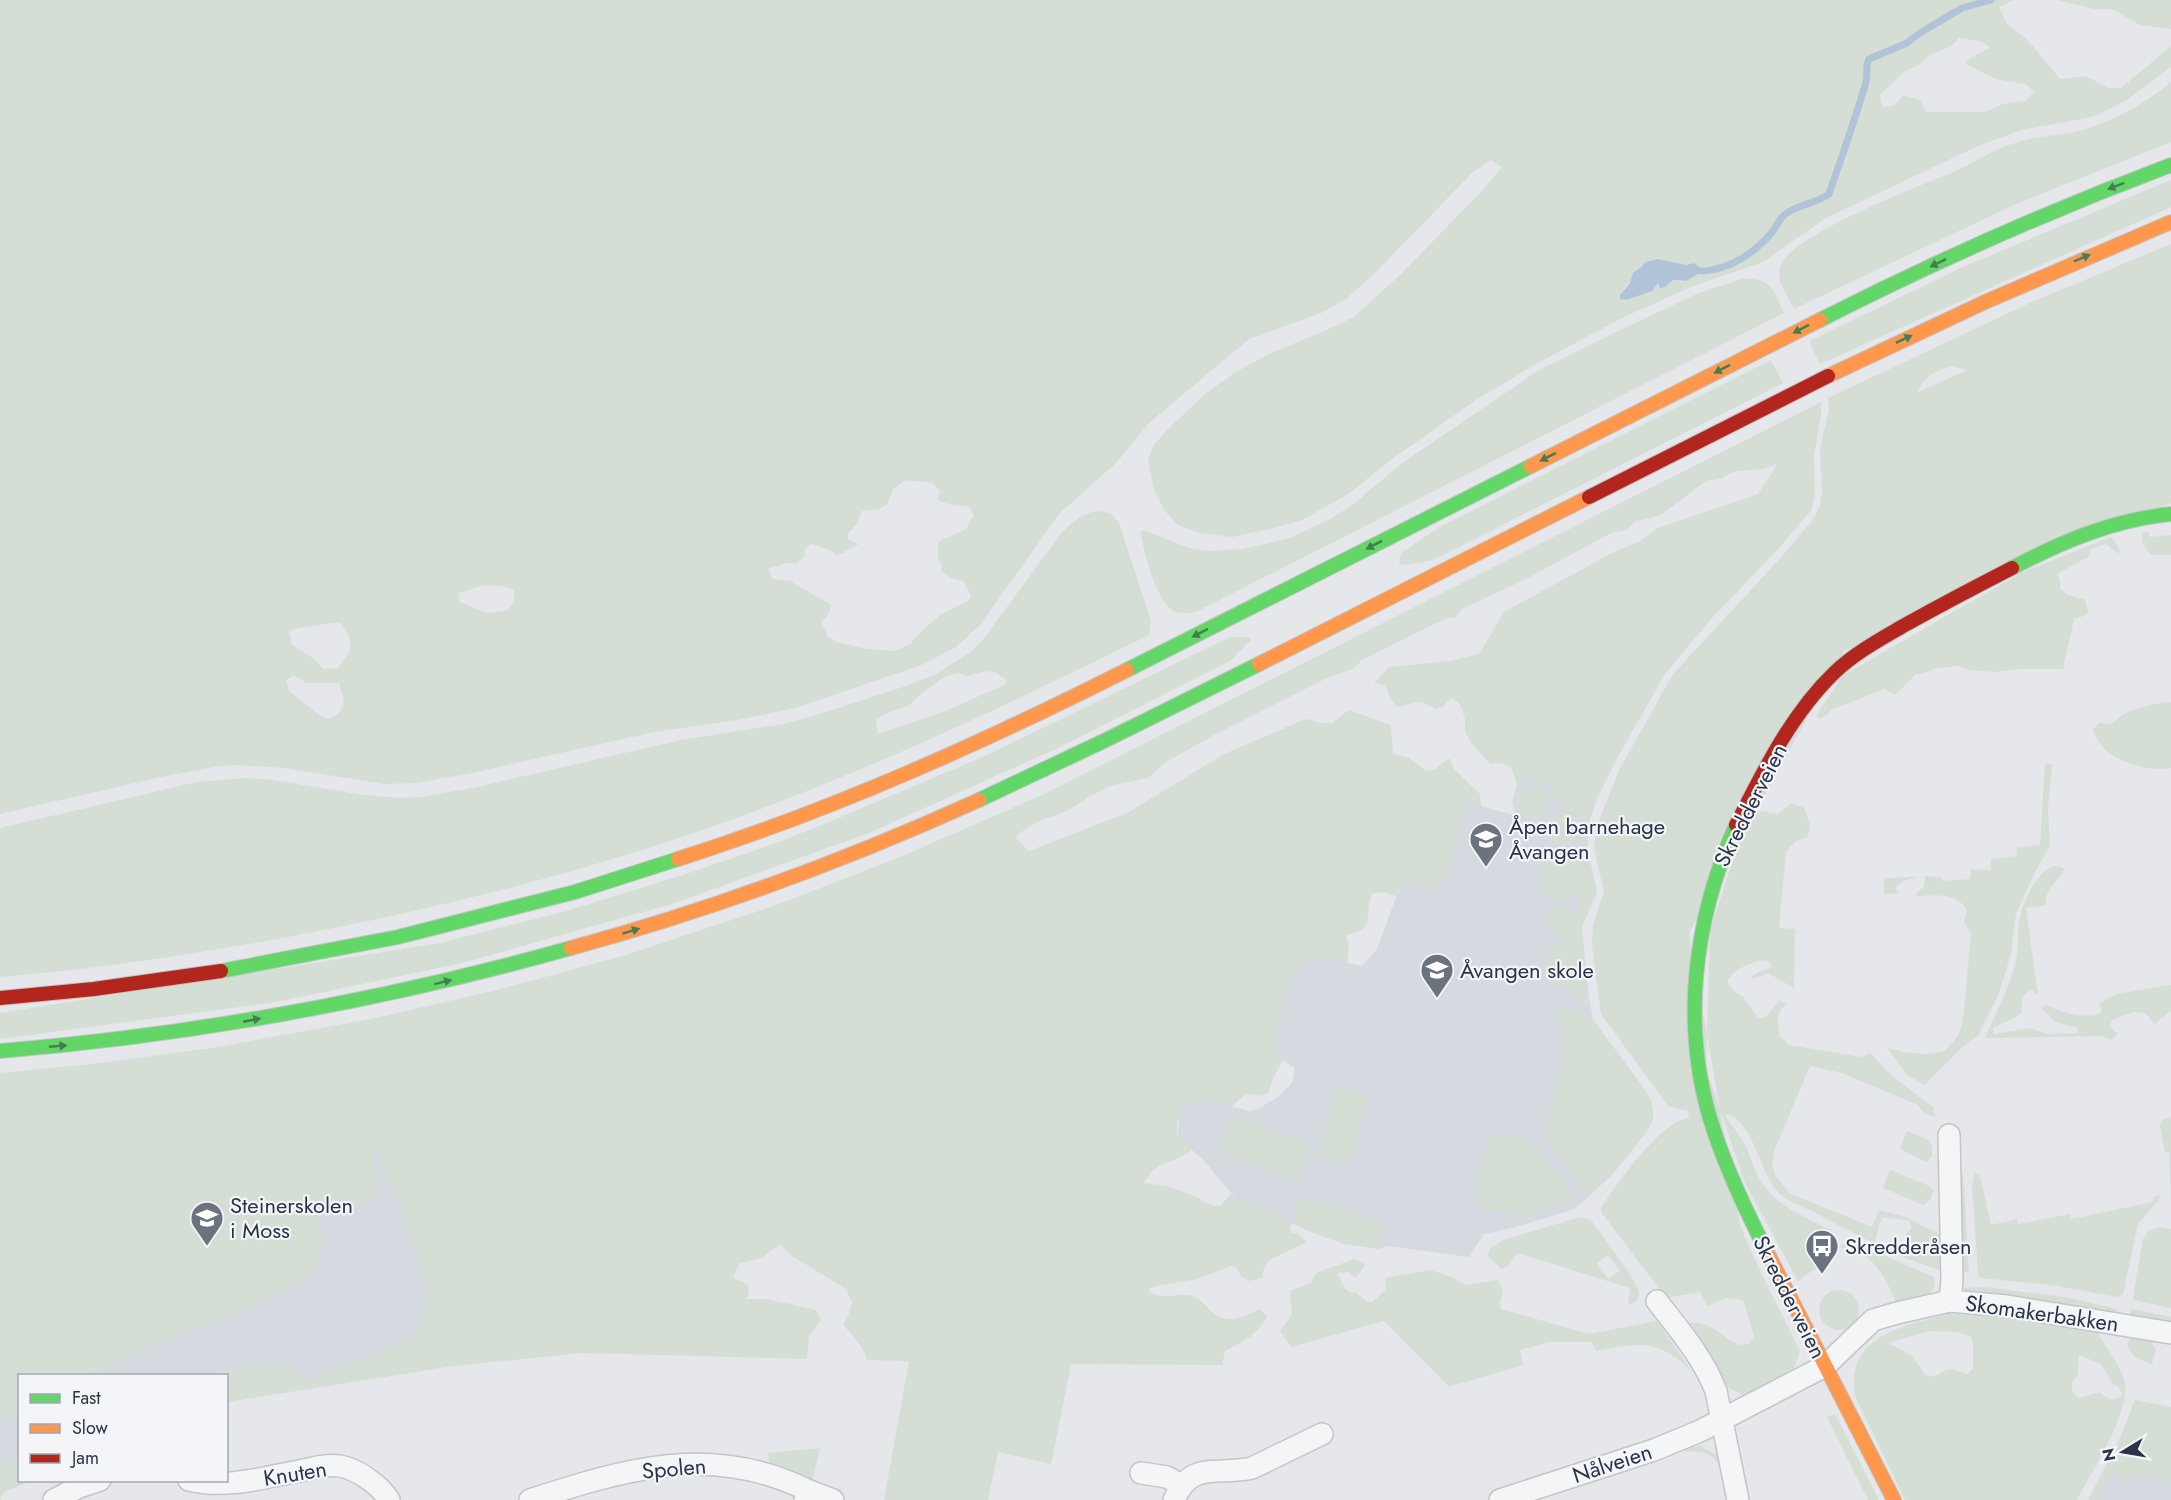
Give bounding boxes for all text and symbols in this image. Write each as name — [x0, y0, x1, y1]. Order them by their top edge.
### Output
one-way arrow — [2107, 181, 2125, 191]
one-way arrow — [2073, 253, 2091, 263]
one-way arrow — [1929, 259, 1946, 268]
one-way arrow — [1792, 324, 1809, 334]
one-way arrow — [1896, 334, 1913, 343]
one-way arrow — [1713, 364, 1730, 374]
one-way arrow — [1539, 452, 1556, 462]
one-way arrow — [1365, 540, 1382, 550]
one-way arrow — [1191, 628, 1208, 637]
street label: Skredderveien — [1705, 738, 1795, 872]
place label: Åpen barnehage Åvangen — [1509, 810, 1665, 867]
school or university icon: Åpen barnehage Åvangen — [1468, 821, 1504, 868]
one-way arrow — [622, 926, 640, 935]
school or university icon: Åvangen skole — [1419, 952, 1455, 999]
place label: Åvangen skole — [1460, 954, 1594, 986]
one-way arrow — [433, 976, 452, 986]
one-way arrow — [242, 1015, 261, 1024]
one-way arrow — [49, 1041, 68, 1051]
place label: Steinerskolen i Moss — [230, 1189, 353, 1246]
school or university icon: Steinerskolen i Moss — [189, 1200, 225, 1247]
bus stop icon: Skredderåsen — [1804, 1228, 1840, 1275]
street label: Skredderveien — [1745, 1230, 1835, 1364]
place label: Skredderåsen — [1845, 1230, 1972, 1262]
street label: Skomakerbakken — [1963, 1286, 2121, 1340]
legend — [18, 1374, 228, 1482]
text: Fast — [72, 1385, 101, 1411]
text: Slow — [72, 1415, 109, 1441]
north arrow — [2093, 1422, 2153, 1482]
street label: Nålveien — [1568, 1435, 1656, 1491]
text: Jam — [70, 1445, 99, 1471]
text: N — [2096, 1446, 2121, 1463]
street label: Spolen — [640, 1449, 708, 1487]
street label: Knuten — [261, 1452, 329, 1494]

